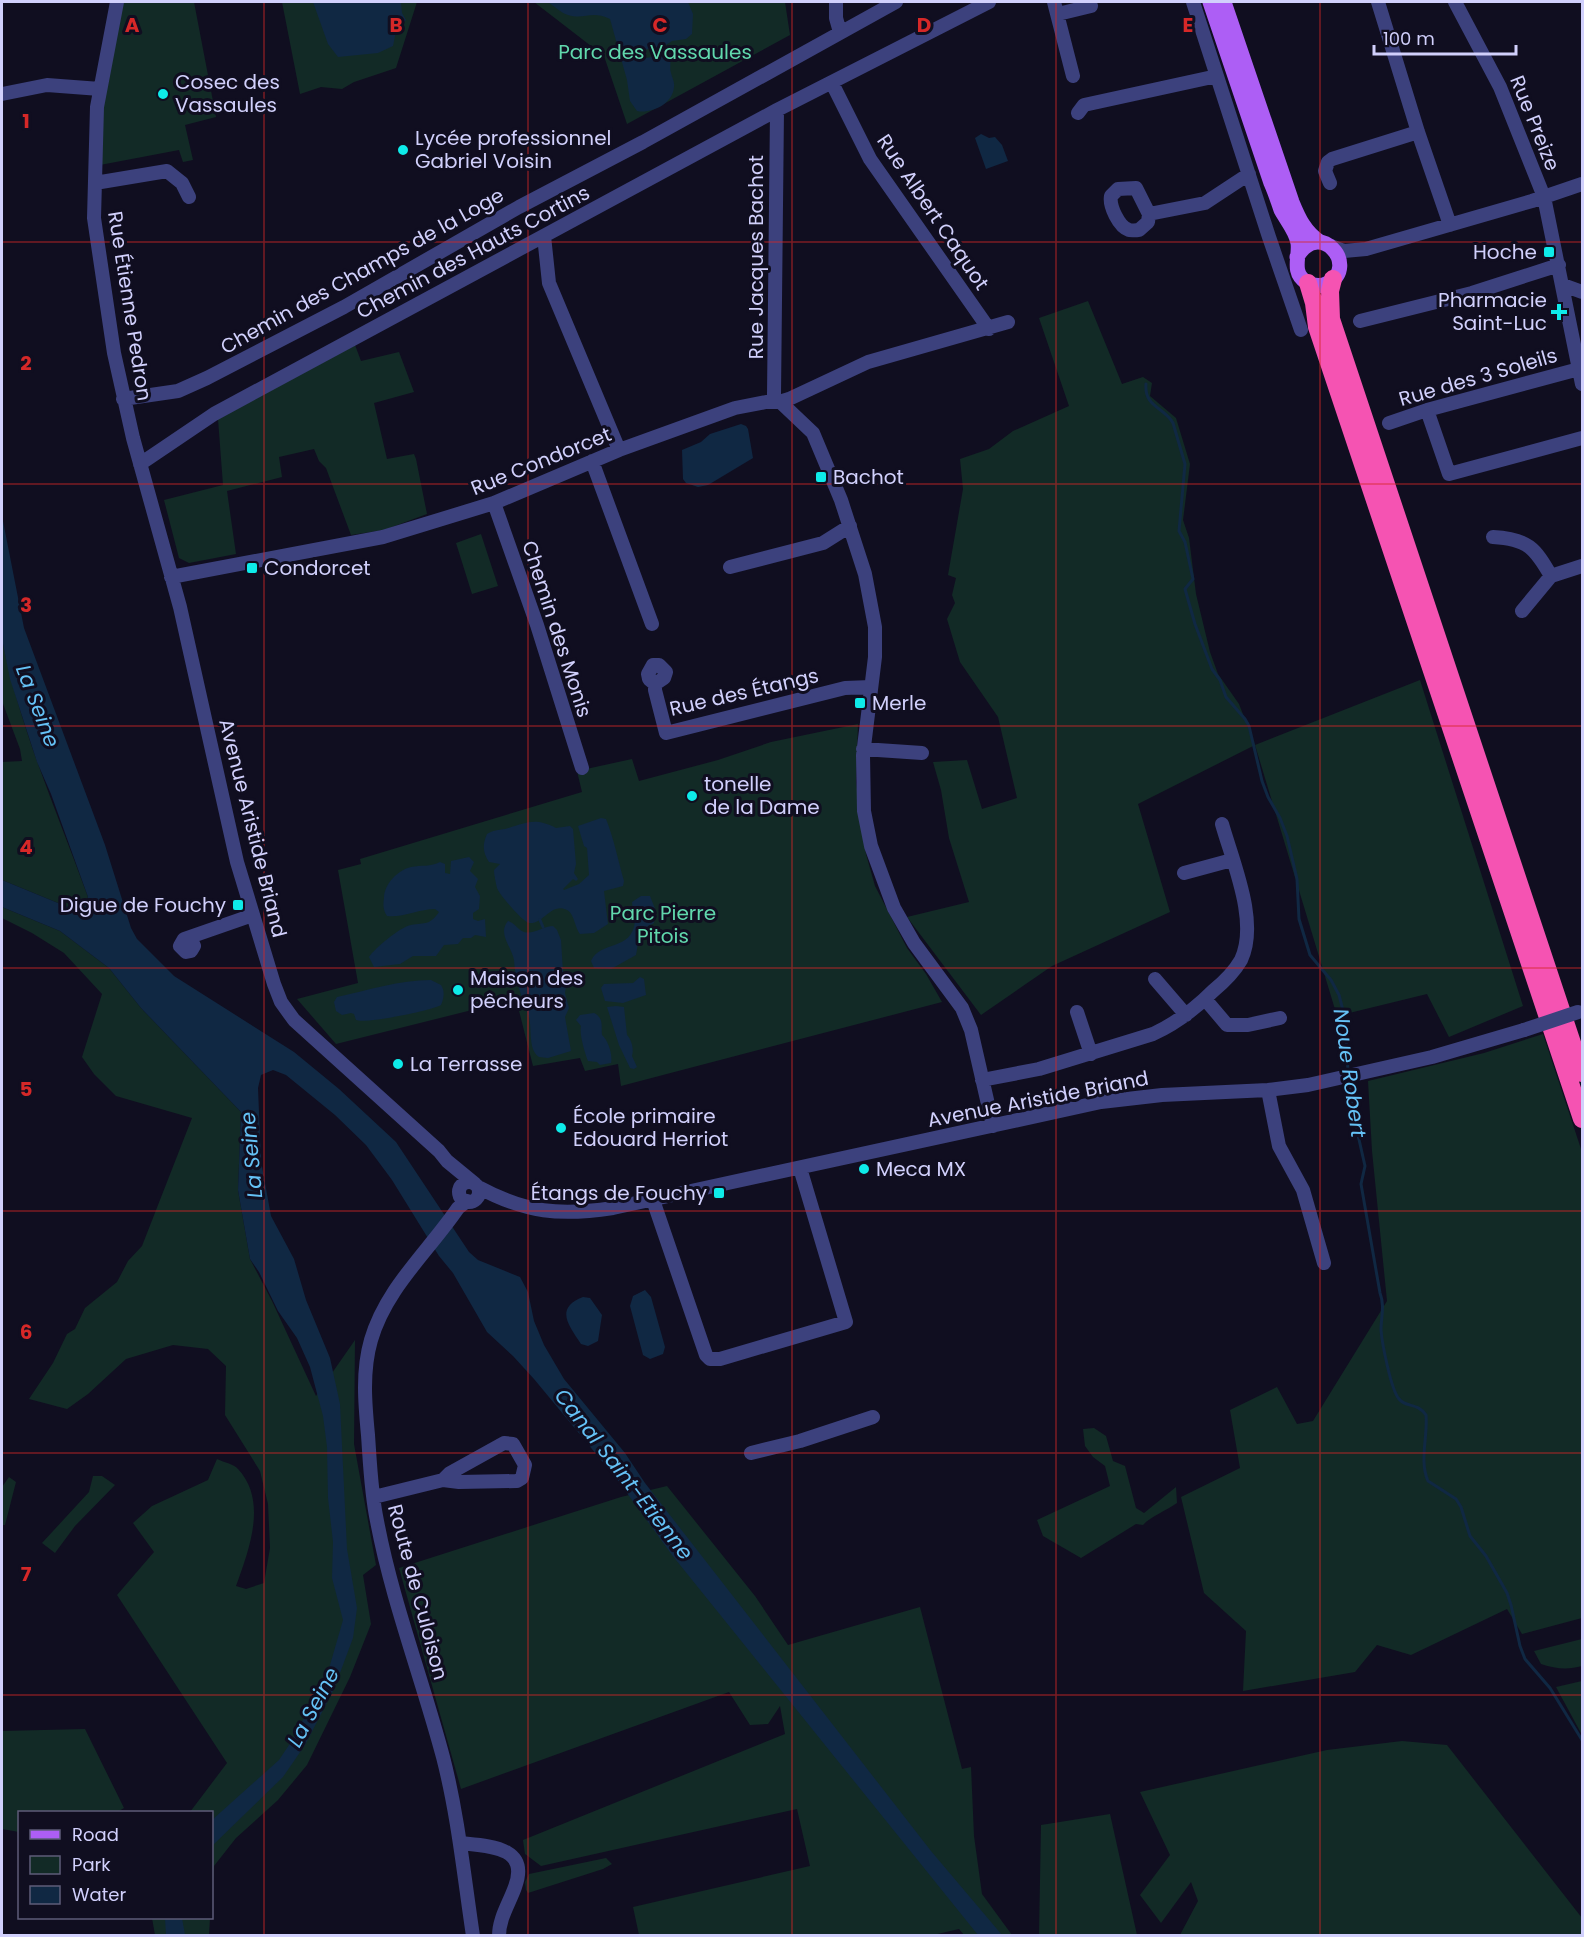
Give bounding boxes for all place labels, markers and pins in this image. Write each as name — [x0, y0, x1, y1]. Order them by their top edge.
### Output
place label: Cosec des Vassaules — [175, 68, 280, 119]
marker: Cosec des Vassaules — [156, 87, 170, 101]
place label: Lycée professionnel Gabriel Voisin — [415, 124, 611, 175]
marker: Lycée professionnel Gabriel Voisin — [396, 143, 410, 157]
place label: Hoche — [1473, 238, 1537, 266]
marker: Hoche — [1542, 245, 1556, 259]
place label: Pharmacie Saint-Luc — [1438, 286, 1547, 337]
marker: Pharmacie Saint-Luc — [1552, 305, 1566, 319]
place label: Bachot — [833, 463, 904, 491]
marker: Bachot — [814, 470, 828, 484]
place label: Condorcet — [264, 554, 371, 582]
marker: Condorcet — [245, 561, 259, 575]
place label: Merle — [872, 689, 926, 717]
marker: Merle — [853, 696, 867, 710]
place label: tonelle de la Dame — [704, 770, 820, 821]
marker: tonelle de la Dame — [685, 789, 699, 803]
place label: Digue de Fouchy — [60, 891, 226, 919]
marker: Digue de Fouchy — [231, 898, 245, 912]
place label: Maison des pêcheurs — [470, 964, 583, 1015]
marker: Maison des pêcheurs — [451, 983, 465, 997]
place label: La Terrasse — [410, 1050, 522, 1078]
marker: La Terrasse — [391, 1057, 405, 1071]
place label: École primaire Edouard Herriot — [573, 1102, 728, 1153]
marker: École primaire Edouard Herriot — [554, 1121, 568, 1135]
place label: Meca MX — [876, 1155, 966, 1183]
marker: Meca MX — [857, 1162, 871, 1176]
place label: Étangs de Fouchy — [531, 1179, 707, 1207]
marker: Étangs de Fouchy — [712, 1186, 726, 1200]

